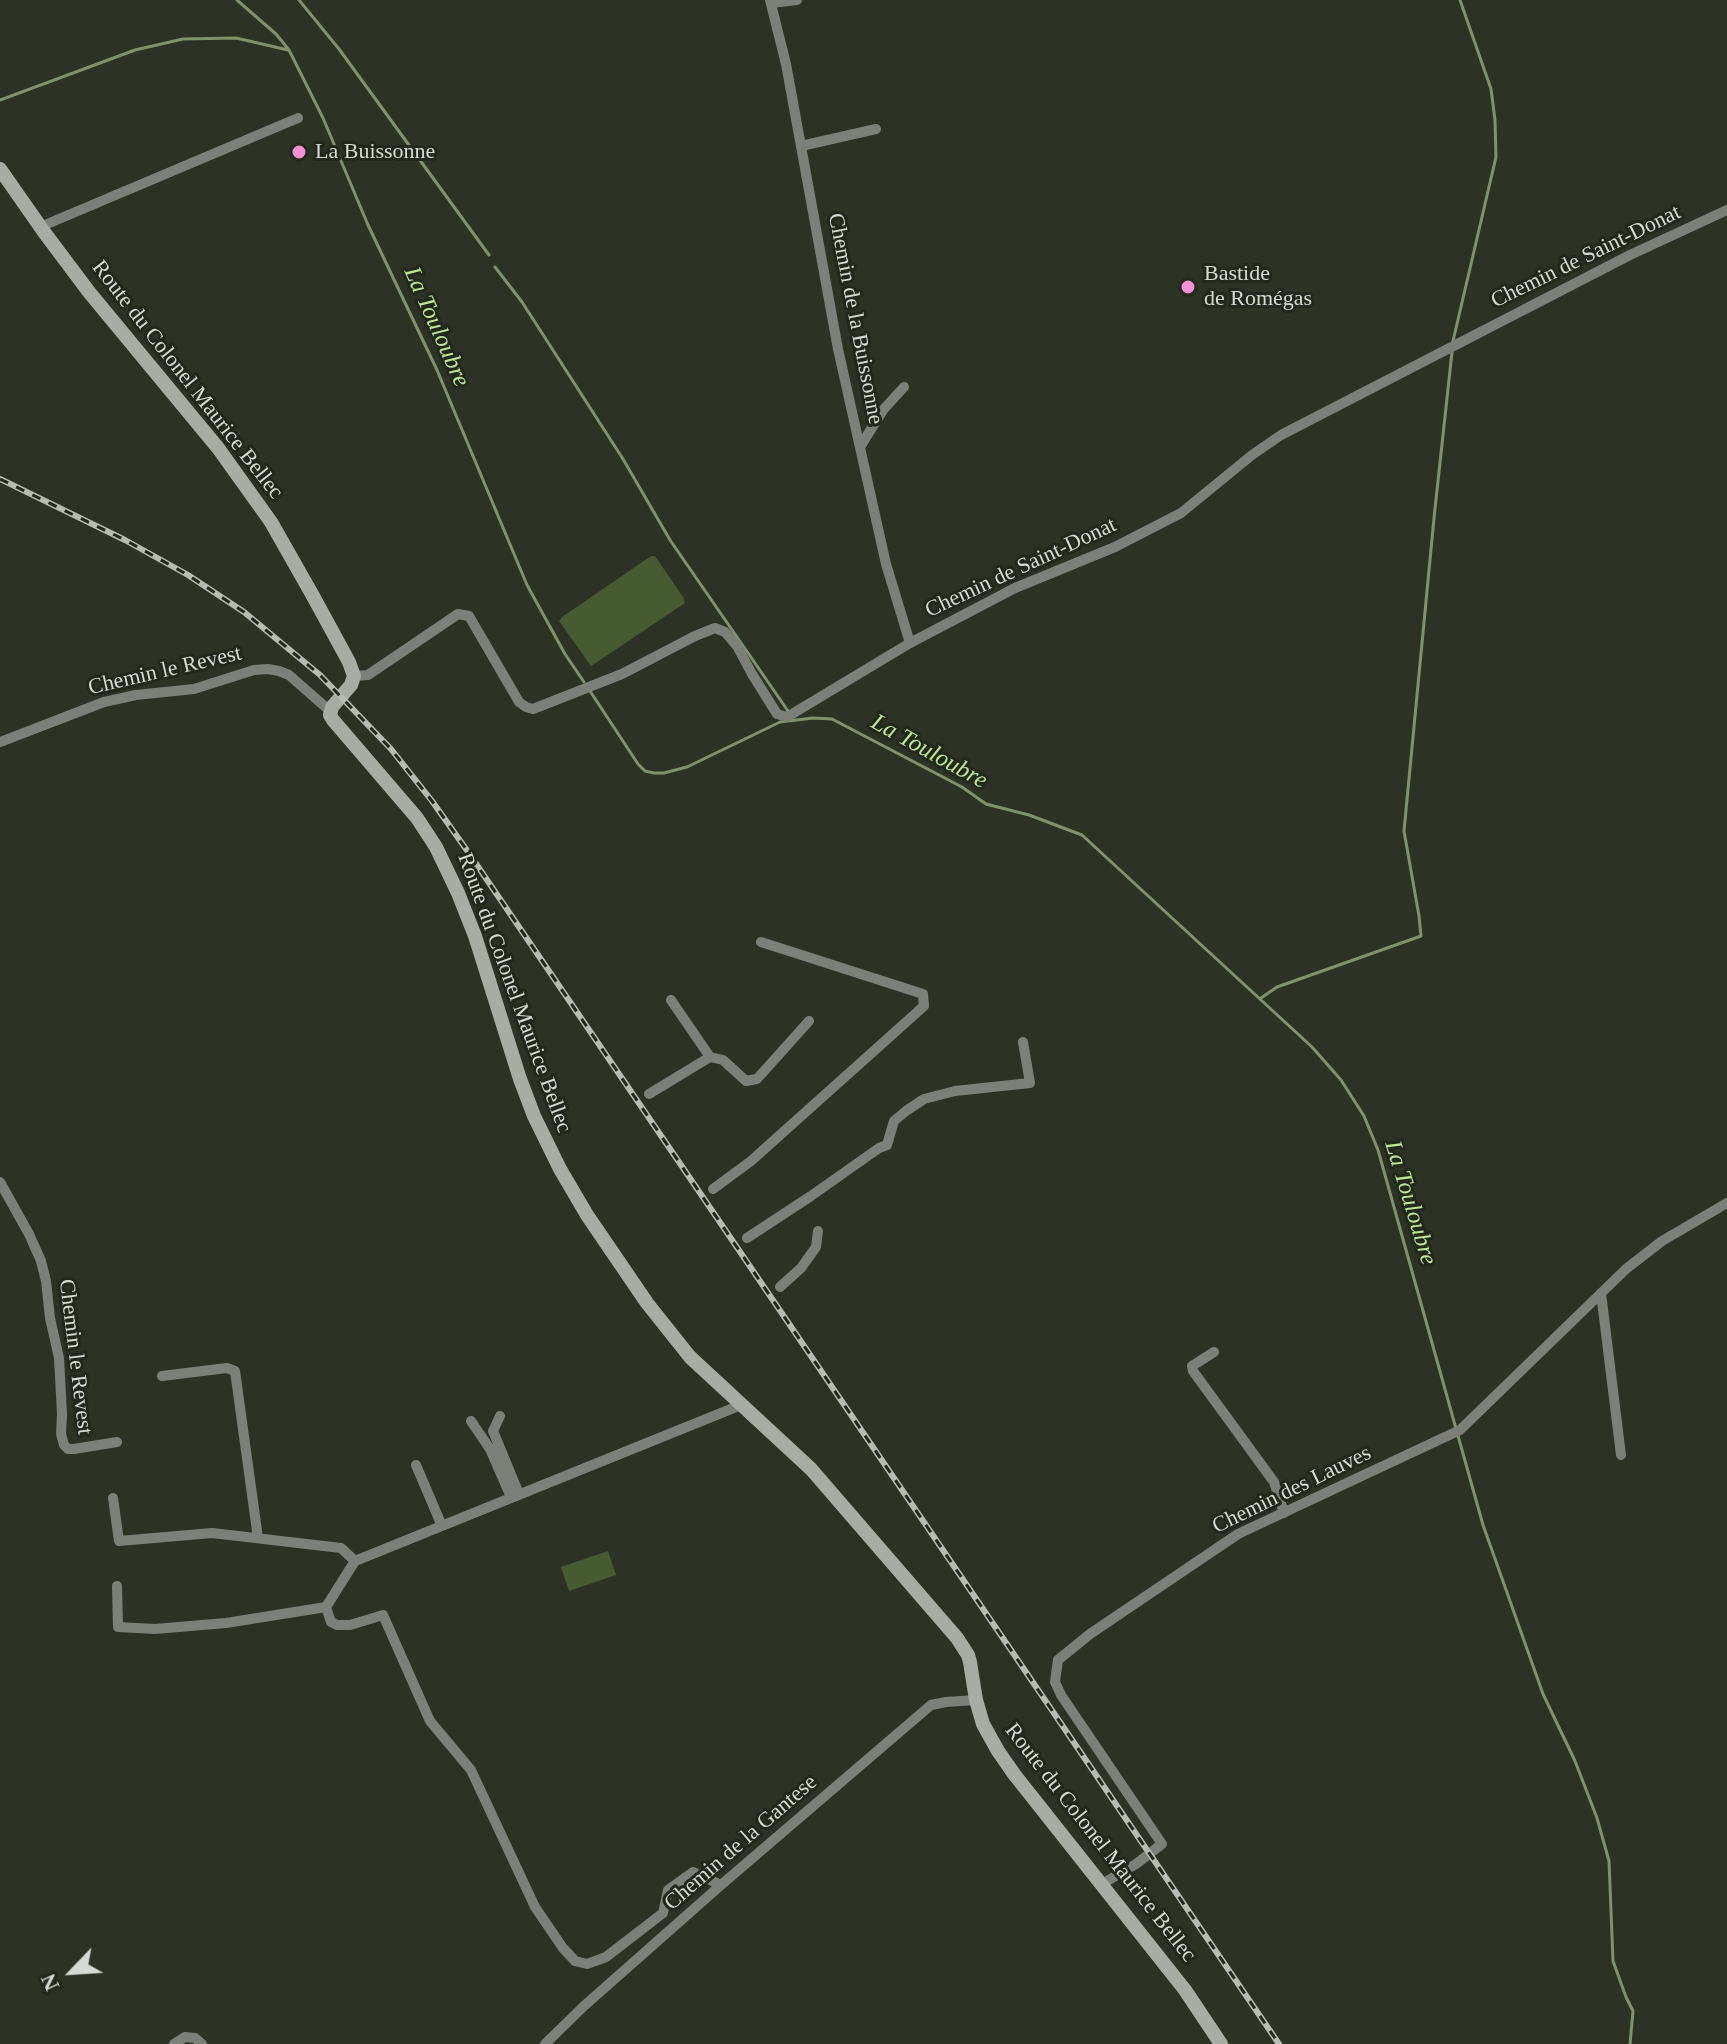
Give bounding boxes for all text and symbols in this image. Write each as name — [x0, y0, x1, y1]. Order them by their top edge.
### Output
place label: La Buissonne — [315, 139, 435, 165]
marker: La Buissonne — [290, 143, 308, 161]
street label: Chemin de Saint-Donat — [1487, 200, 1685, 314]
street label: Chemin de la Buissonne — [822, 211, 888, 427]
street label: Route du Colonel Maurice Bellec — [86, 255, 288, 505]
place label: Bastide de Romégas — [1204, 261, 1312, 312]
water label: La Touloubre — [397, 263, 475, 391]
marker: Bastide de Romégas — [1179, 278, 1197, 296]
street label: Chemin de Saint-Donat — [921, 512, 1121, 624]
street label: Chemin le Revest — [86, 641, 244, 701]
water label: La Touloubre — [866, 708, 992, 796]
street label: Route du Colonel Maurice Bellec — [451, 850, 577, 1136]
water label: La Touloubre — [1377, 1137, 1443, 1269]
street label: Chemin le Revest — [52, 1278, 98, 1436]
street label: Chemin des Lauves — [1208, 1440, 1376, 1540]
street label: Route du Colonel Maurice Bellec — [999, 1718, 1201, 1968]
street label: Chemin de la Gantese — [659, 1770, 823, 1916]
north arrow — [32, 1932, 112, 2012]
text: N — [35, 1970, 64, 1995]

